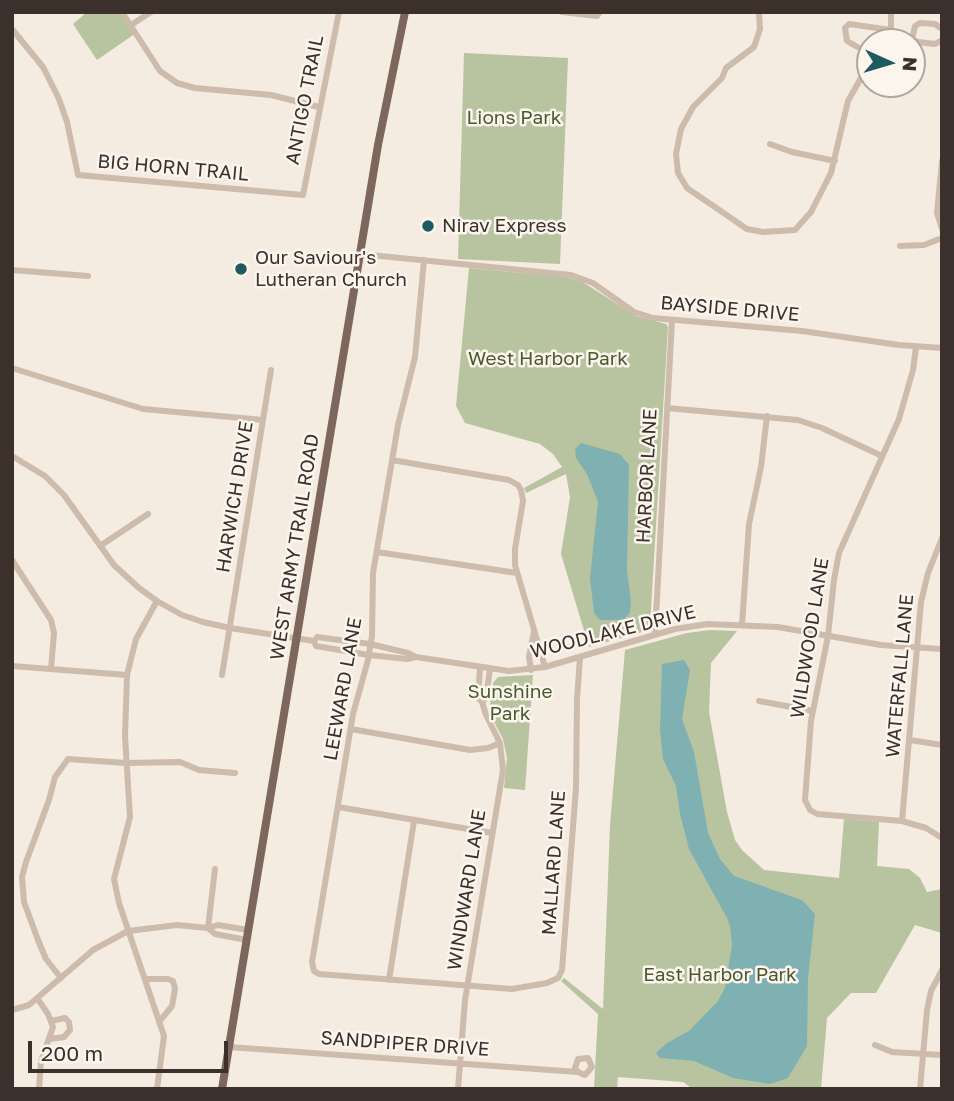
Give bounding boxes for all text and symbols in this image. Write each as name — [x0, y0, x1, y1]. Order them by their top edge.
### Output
north arrow — [856, 28, 926, 98]
street label: ANTIGO TRAIL — [281, 33, 329, 167]
text: N — [898, 56, 922, 72]
park label: Lions Park — [467, 107, 561, 129]
street label: BIG HORN TRAIL — [96, 150, 250, 186]
place label: Nirav Express — [442, 215, 567, 237]
marker: Nirav Express — [420, 218, 436, 234]
place label: Our Saviour's Lutheran Church — [255, 247, 407, 291]
marker: Our Saviour's Lutheran Church — [233, 261, 249, 277]
street label: BAYSIDE DRIVE — [660, 292, 800, 326]
park label: West Harbor Park — [468, 348, 628, 370]
street label: HARBOR LANE — [632, 408, 662, 544]
street label: HARWICH DRIVE — [212, 420, 258, 574]
street label: WEST ARMY TRAIL ROAD — [266, 432, 324, 662]
street label: WILDWOOD LANE — [786, 556, 834, 720]
street label: WATERFALL LANE — [881, 593, 919, 759]
street label: WOODLAKE DRIVE — [528, 600, 698, 664]
street label: LEEWARD LANE — [319, 616, 367, 762]
park label: Sunshine Park — [468, 681, 552, 725]
street label: MALLARD LANE — [538, 790, 570, 936]
street label: WINDWARD LANE — [443, 808, 491, 972]
park label: East Harbor Park — [643, 964, 797, 986]
street label: SANDPIPER DRIVE — [320, 1027, 490, 1061]
scale bar — [32, 1028, 231, 1072]
text: 200 m — [41, 1040, 103, 1066]

